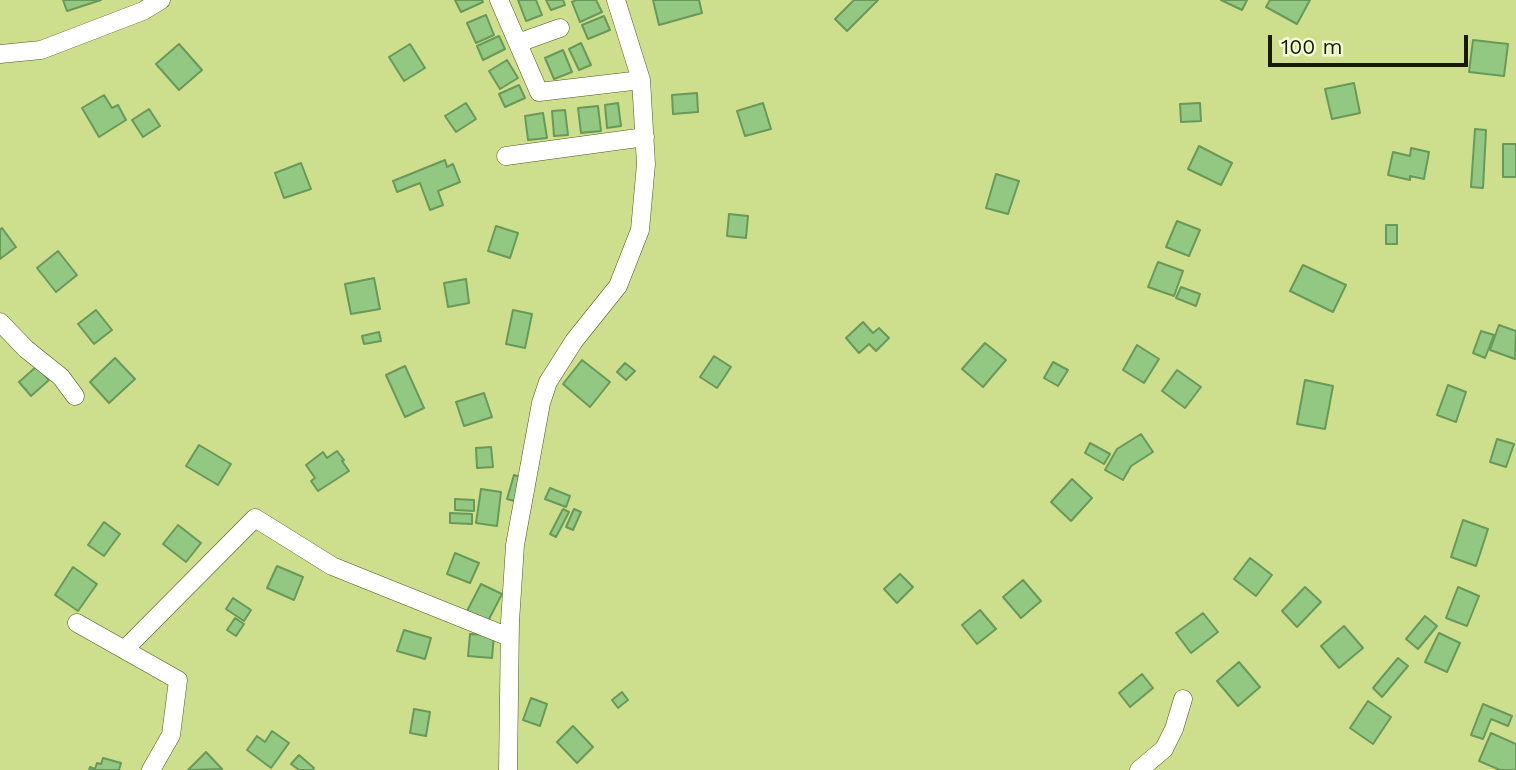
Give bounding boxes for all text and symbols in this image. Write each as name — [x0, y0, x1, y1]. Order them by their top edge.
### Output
scale bar — [1271, 21, 1470, 65]
text: 100 m — [1281, 34, 1343, 59]

